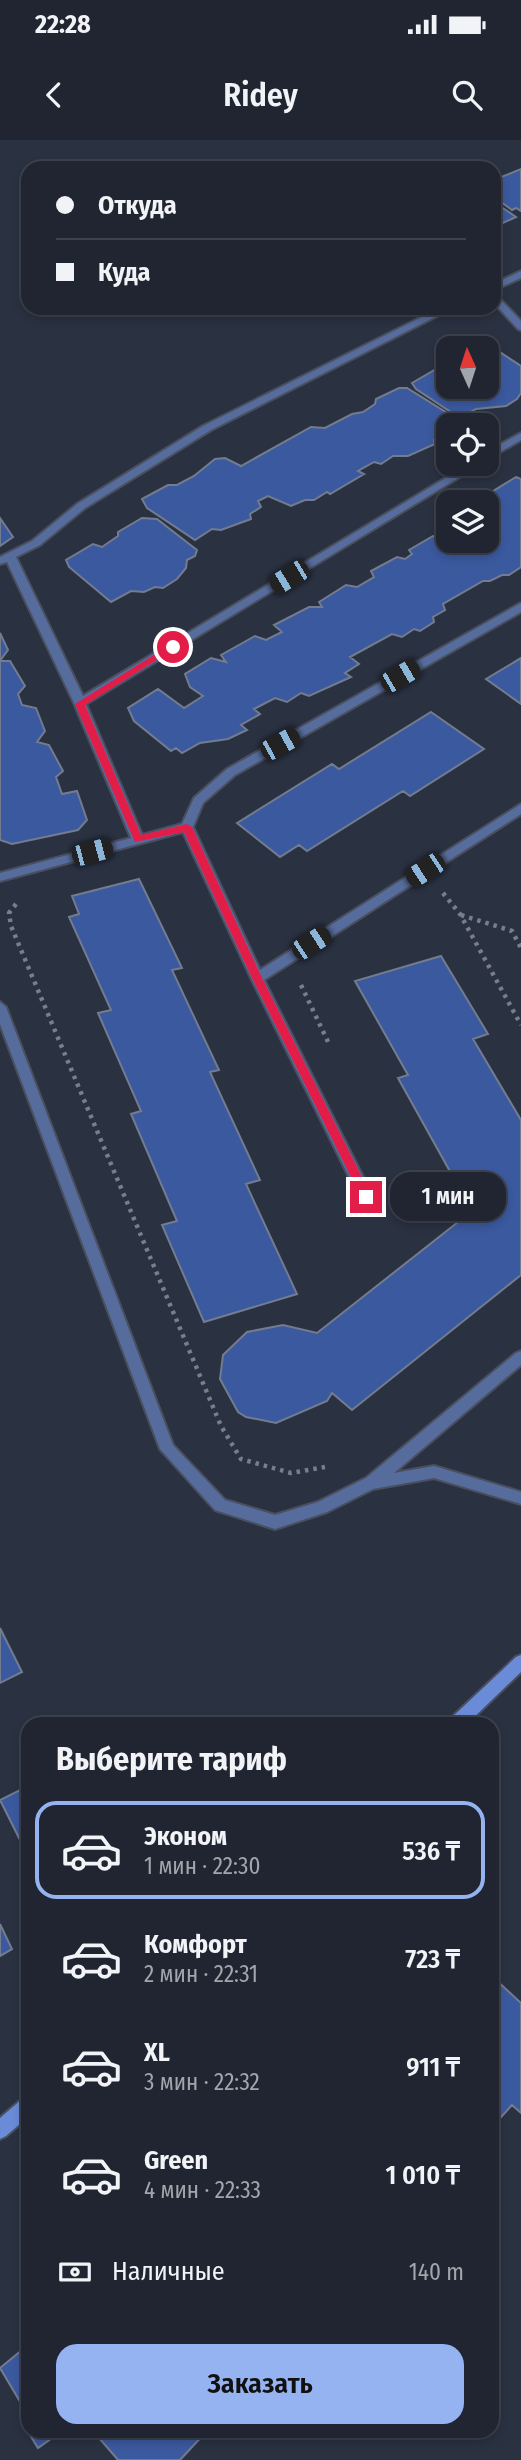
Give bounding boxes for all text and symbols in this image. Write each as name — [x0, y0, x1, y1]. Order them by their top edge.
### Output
text: 22:28 — [35, 9, 91, 40]
icon: back — [35, 76, 73, 114]
text: Ridey — [223, 76, 298, 114]
icon: search — [448, 76, 486, 114]
text: Откуда — [98, 190, 177, 221]
text: Куда — [98, 257, 151, 288]
north arrow — [436, 336, 499, 399]
map controls — [436, 336, 499, 553]
button: locate — [436, 413, 499, 476]
button: layers — [436, 490, 499, 553]
car — [266, 557, 313, 597]
route start — [157, 631, 189, 663]
car — [377, 656, 424, 696]
car — [257, 725, 304, 763]
car — [69, 836, 116, 868]
car — [402, 850, 449, 890]
car — [288, 923, 335, 963]
callout: 1 мин — [390, 1172, 506, 1222]
route end — [350, 1181, 382, 1213]
text: 1 мин — [421, 1182, 475, 1210]
text: Выберите тариф — [56, 1740, 287, 1778]
icon: car — [60, 1819, 123, 1882]
text: Эконом — [144, 1821, 227, 1852]
text: 536 ₸ — [402, 1836, 460, 1867]
text: 1 мин · 22:30 — [144, 1852, 260, 1880]
icon: car — [60, 1927, 123, 1990]
text: Комфорт — [144, 1929, 247, 1960]
text: 723 ₸ — [405, 1944, 460, 1975]
text: 2 мин · 22:31 — [144, 1960, 258, 1988]
icon: car — [60, 2035, 123, 2098]
text: XL — [144, 2037, 170, 2068]
text: 911 ₸ — [406, 2052, 460, 2083]
text: 3 мин · 22:32 — [144, 2068, 260, 2096]
icon: car — [60, 2143, 123, 2206]
text: Green — [144, 2145, 208, 2176]
text: 1 010 ₸ — [386, 2160, 460, 2191]
text: 4 мин · 22:33 — [144, 2176, 261, 2204]
icon: cash — [56, 2253, 94, 2291]
text: Наличные — [112, 2256, 225, 2287]
text: 140 m — [409, 2258, 464, 2286]
button: Заказать — [56, 2344, 464, 2424]

